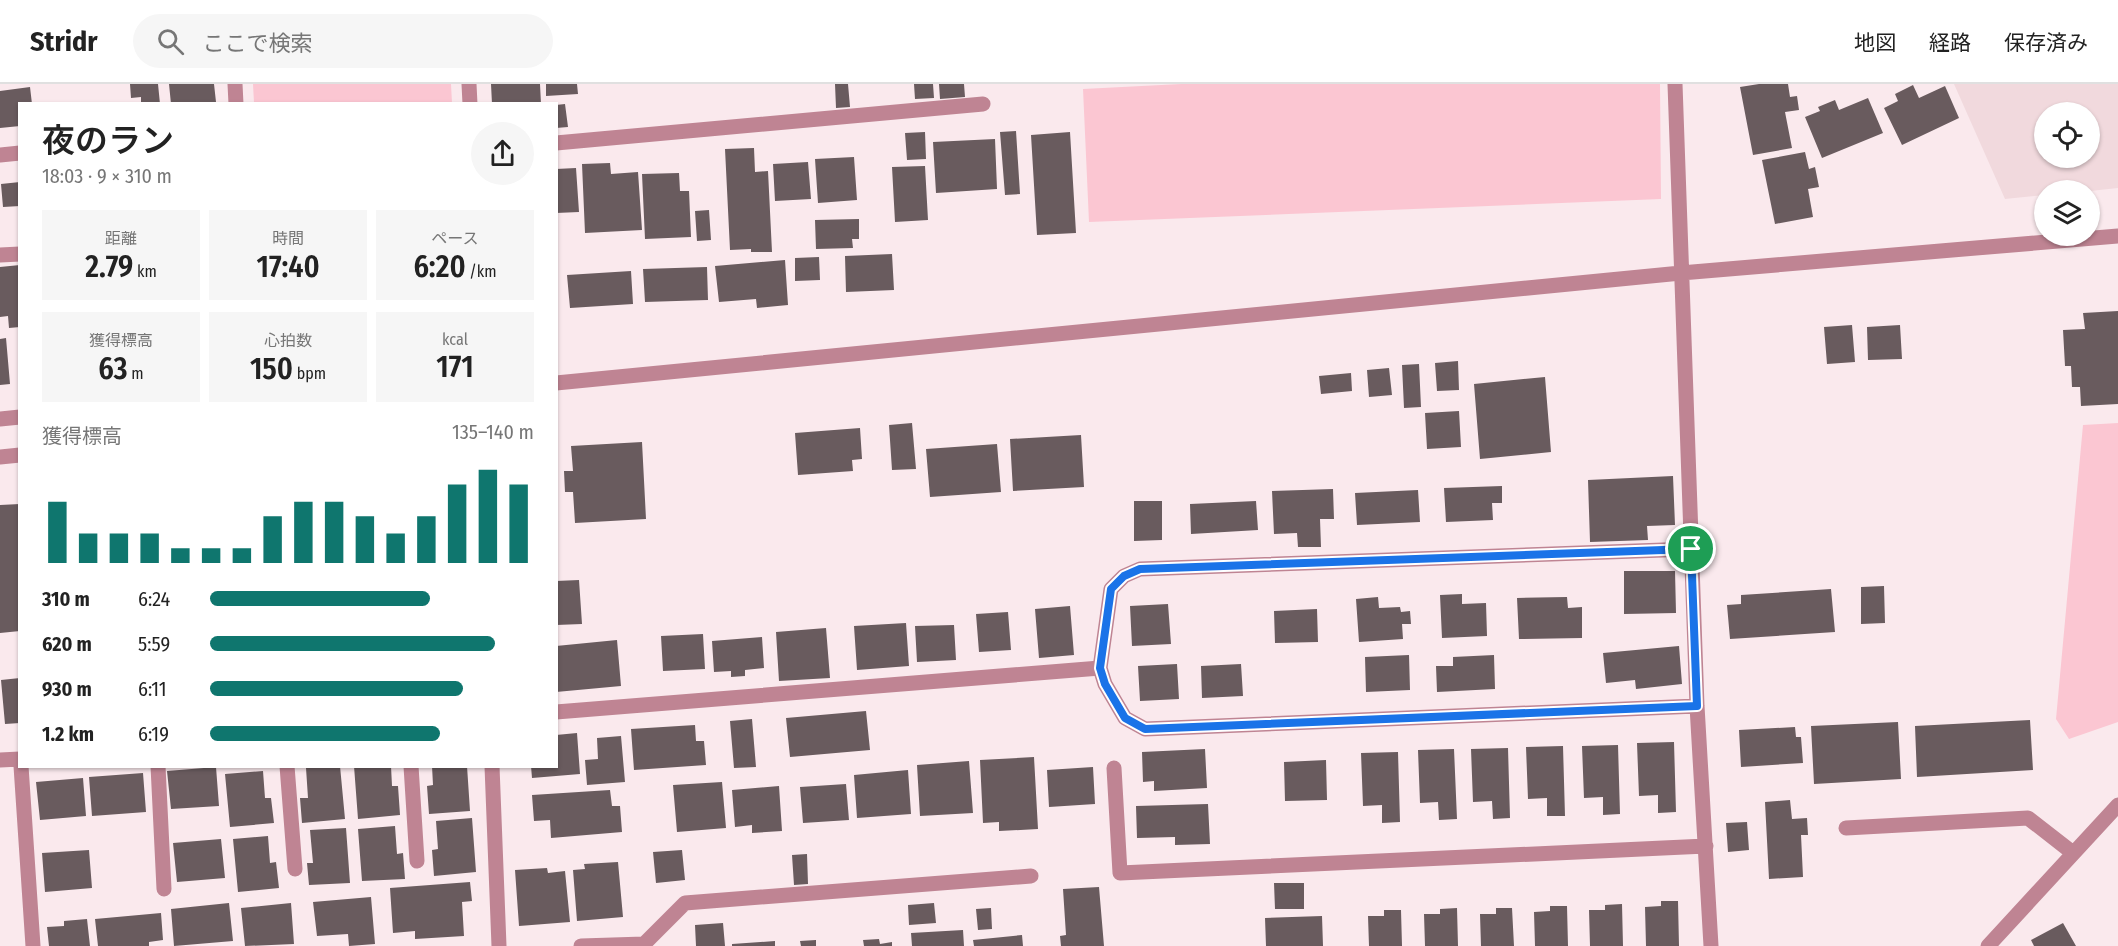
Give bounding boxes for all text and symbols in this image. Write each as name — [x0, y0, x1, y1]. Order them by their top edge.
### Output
search box — [133, 14, 553, 68]
text: Stridr — [30, 25, 97, 58]
icon: search — [154, 25, 187, 58]
text: ここで検索 — [202, 30, 312, 57]
text: 地図 — [1854, 30, 1896, 56]
text: 経路 — [1929, 30, 1971, 56]
text: 保存済み — [2004, 30, 2088, 56]
map controls — [2034, 102, 2100, 246]
button: locate — [2034, 102, 2100, 168]
text: 夜のラン — [42, 121, 174, 161]
button: share — [471, 122, 534, 185]
text: 18:03 · 9 × 310 m — [42, 164, 172, 188]
button: layers — [2034, 180, 2100, 246]
text: 距離 — [105, 229, 137, 248]
text: 時間 — [272, 229, 304, 248]
text: ペース — [431, 229, 479, 248]
text: 2.79 — [85, 249, 133, 285]
text: 17:40 — [256, 249, 320, 285]
text: 6:20 — [413, 249, 466, 285]
text: km — [133, 262, 157, 281]
text: /km — [466, 262, 497, 281]
text: kcal — [442, 330, 468, 349]
text: 獲得標高 — [89, 331, 153, 350]
text: 心拍数 — [264, 331, 312, 350]
text: 171 — [436, 349, 474, 385]
text: 63 — [98, 351, 128, 387]
text: 150 — [250, 351, 293, 387]
text: m — [128, 364, 144, 383]
text: bpm — [293, 364, 326, 383]
text: 135–140 m — [452, 420, 534, 444]
text: 獲得標高 — [42, 424, 122, 448]
pin — [1665, 523, 1716, 574]
icon: arrive — [1674, 532, 1707, 565]
text: 310 m — [42, 587, 90, 611]
text: 6:24 — [138, 587, 170, 611]
text: 620 m — [42, 632, 92, 656]
text: 5:59 — [138, 632, 170, 656]
text: 930 m — [42, 677, 92, 701]
text: 6:11 — [138, 677, 167, 701]
text: 1.2 km — [42, 722, 94, 746]
text: 6:19 — [138, 722, 169, 746]

